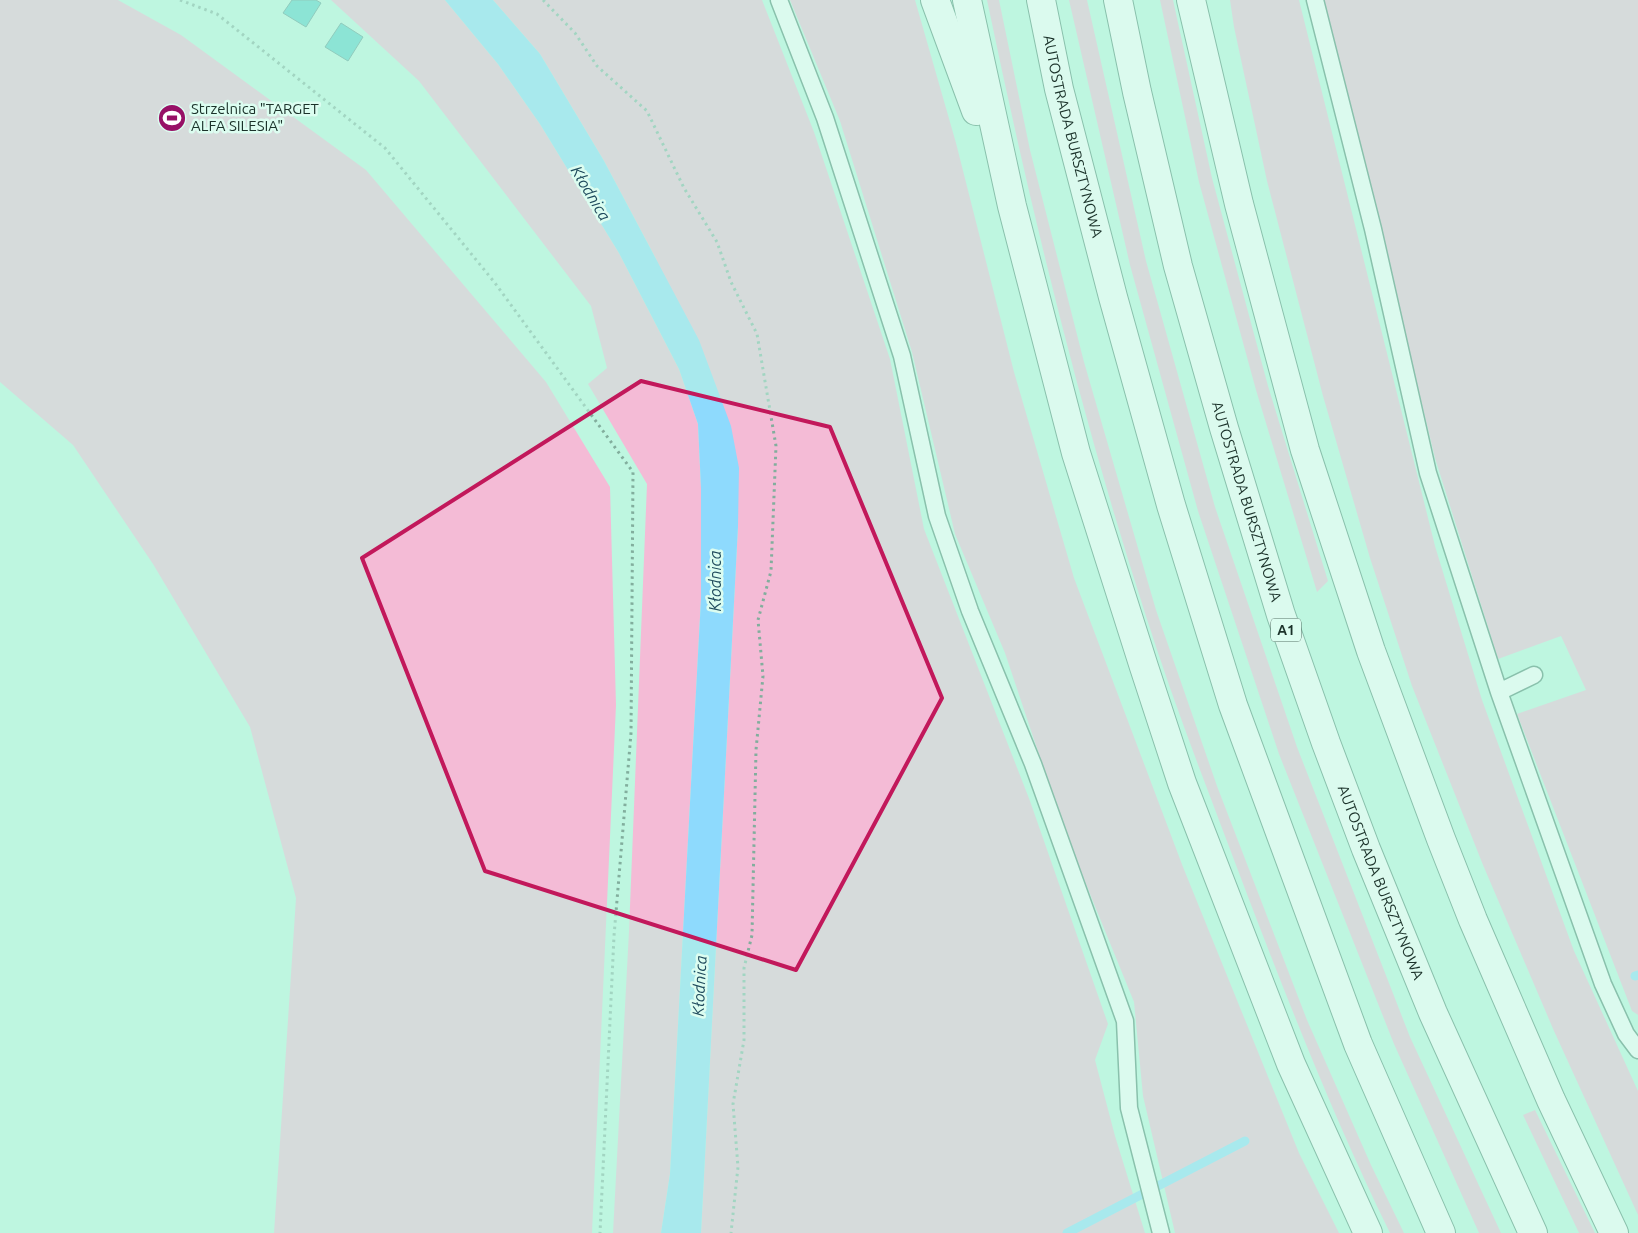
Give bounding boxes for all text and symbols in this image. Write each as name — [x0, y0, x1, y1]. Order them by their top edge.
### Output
street label: AUTOSTRADA BURSZTYNOWA — [1040, 34, 1106, 240]
place label: Strzelnica "TARGET ALFA SILESIA" — [191, 100, 320, 134]
sports icon: Strzelnica "TARGET ALFA SILESIA" — [157, 103, 187, 133]
water label: Kłodnica — [568, 162, 615, 224]
street label: AUTOSTRADA BURSZTYNOWA — [1209, 399, 1285, 604]
water label: Kłodnica — [706, 550, 724, 612]
road number: A1 — [1271, 618, 1301, 642]
street label: AUTOSTRADA BURSZTYNOWA — [1335, 783, 1428, 982]
water label: Kłodnica — [688, 955, 710, 1017]

